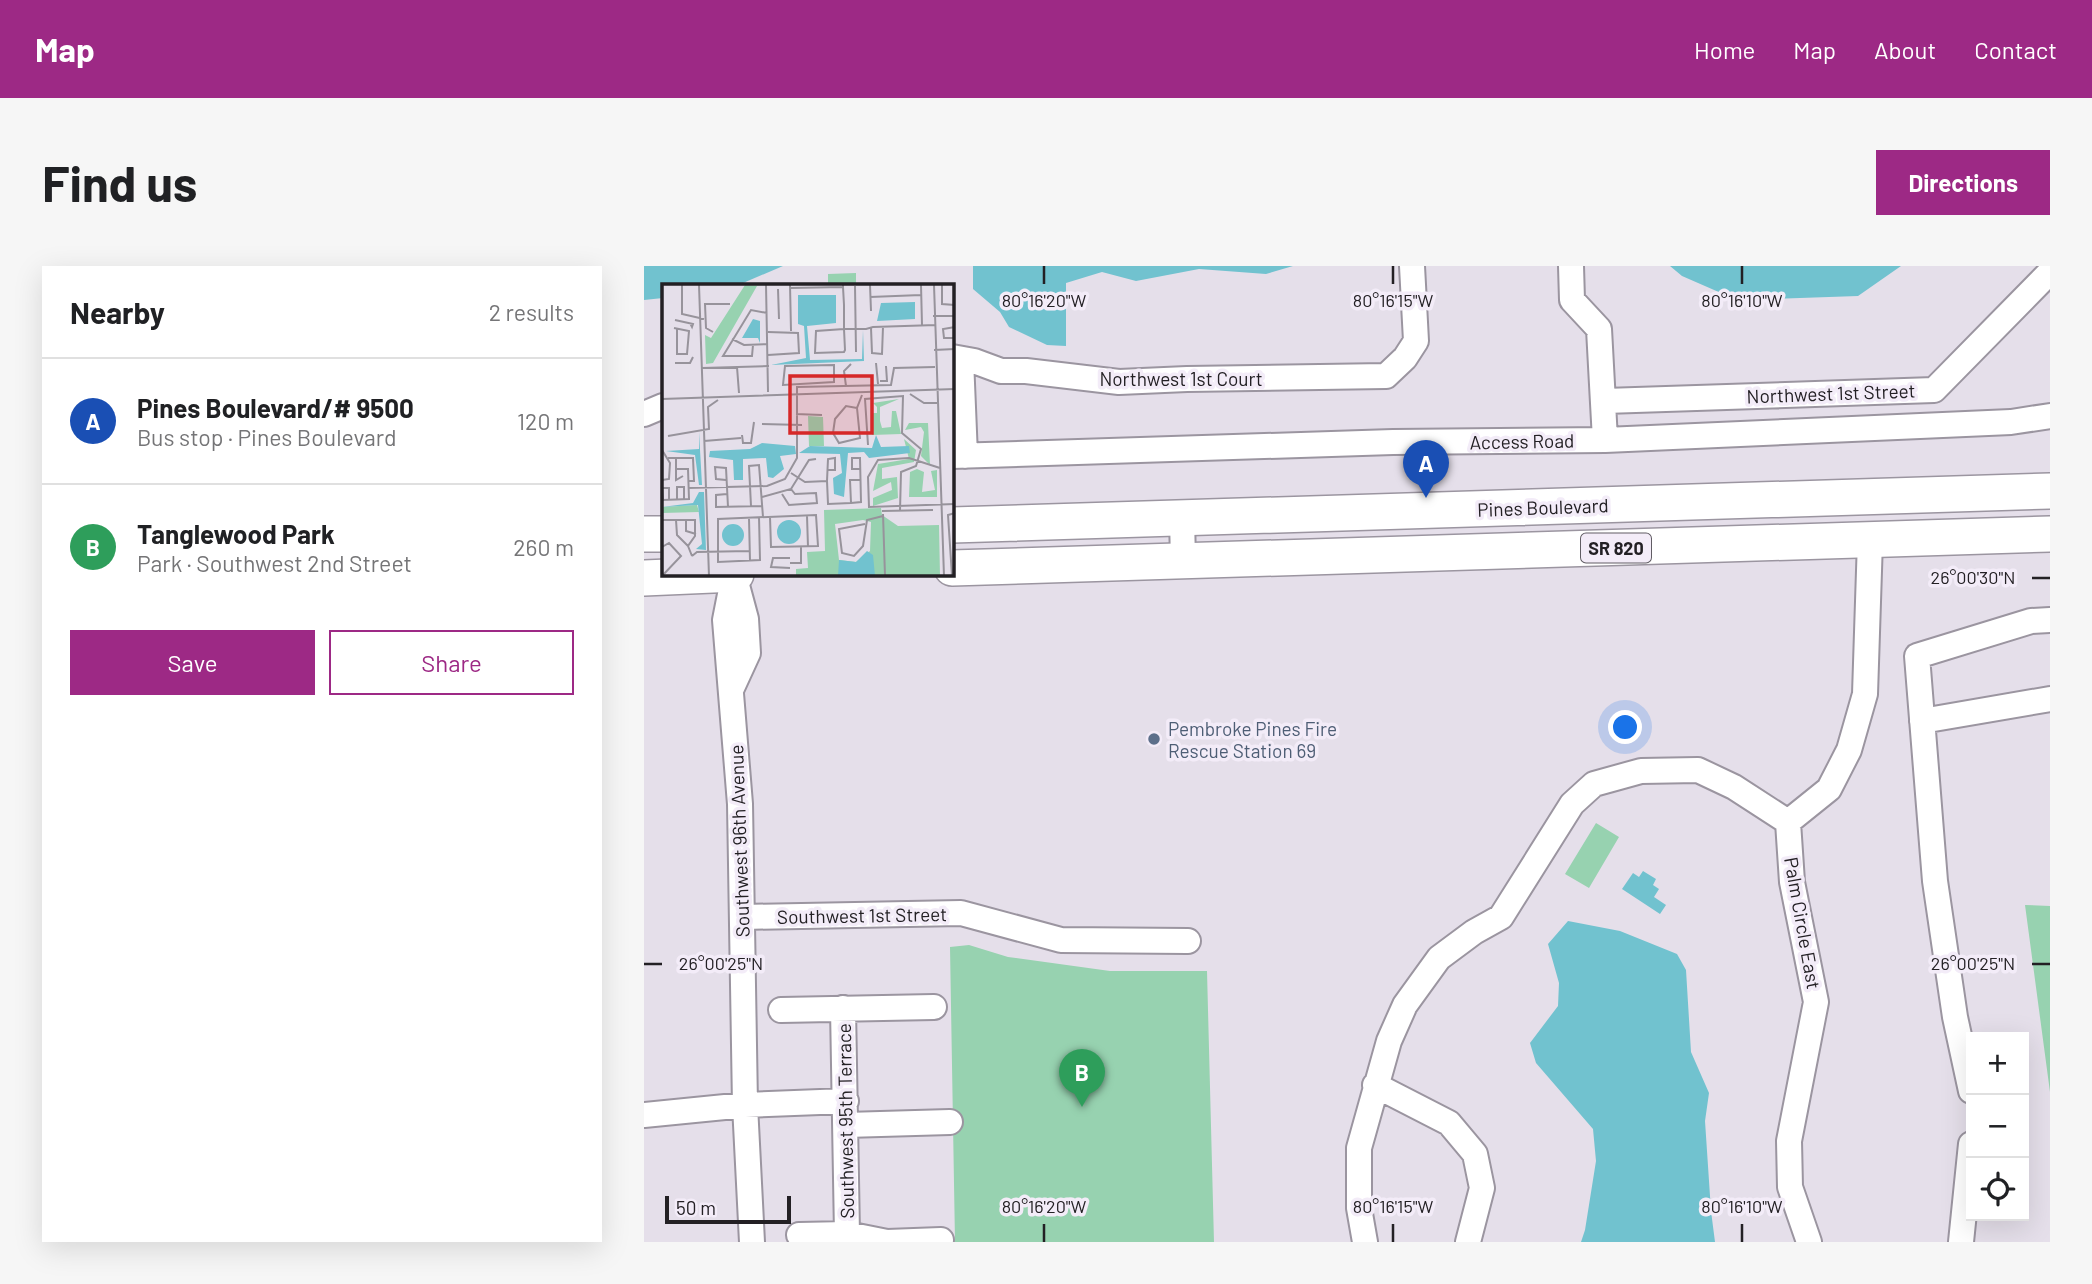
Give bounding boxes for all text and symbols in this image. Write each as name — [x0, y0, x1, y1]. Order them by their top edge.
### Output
text: Map — [35, 29, 95, 69]
text: Home — [1694, 35, 1755, 64]
text: Map — [1793, 35, 1836, 64]
text: About — [1874, 35, 1936, 64]
text: Contact — [1974, 35, 2057, 64]
button: Directions — [1876, 150, 2050, 215]
text: Find us — [42, 153, 197, 212]
inset map — [662, 284, 954, 576]
text: 80°16'20"W — [1002, 289, 1087, 311]
text: 80°16'15"W — [1353, 289, 1433, 311]
text: 80°16'10"W — [1701, 289, 1783, 311]
text: Nearby — [70, 294, 165, 330]
text: 2 results — [489, 298, 574, 326]
street label: Northwest 1st Court — [1099, 367, 1263, 390]
street label: Northwest 1st Street — [1746, 379, 1916, 407]
text: Pines Boulevard/# 9500 — [137, 392, 414, 423]
text: A — [85, 407, 101, 435]
text: 120 m — [517, 407, 574, 435]
text: Bus stop · Pines Boulevard — [137, 423, 397, 451]
street label: Access Road — [1469, 429, 1575, 453]
pin: A — [1403, 440, 1449, 498]
street label: Pines Boulevard — [1477, 493, 1609, 521]
text: Tanglewood Park — [137, 518, 335, 549]
text: B — [86, 533, 100, 561]
text: 260 m — [513, 533, 574, 561]
road number: SR 820 — [1581, 534, 1651, 562]
text: Park · Southwest 2nd Street — [137, 549, 412, 577]
text: 26°00'30"N — [1931, 566, 2015, 588]
button: Save — [70, 630, 315, 695]
button: Share — [329, 630, 574, 695]
your location — [1608, 710, 1642, 744]
place label: Pembroke Pines Fire Rescue Station 69 — [1168, 717, 1337, 762]
marker: Pembroke Pines Fire Rescue Station 69 — [1146, 731, 1162, 747]
street label: Southwest 96th Avenue — [724, 744, 754, 938]
street label: Palm Circle East — [1780, 855, 1826, 991]
street label: Southwest 1st Street — [777, 902, 947, 928]
text: 26°00'25"N — [679, 952, 763, 974]
text: 26°00'25"N — [1931, 952, 2015, 974]
street label: Southwest 95th Terrace — [832, 1023, 858, 1219]
map controls — [1966, 1032, 2029, 1221]
button: + — [1966, 1032, 2029, 1095]
pin: B — [1059, 1049, 1105, 1107]
button: − — [1966, 1095, 2029, 1158]
button: locate — [1966, 1158, 2029, 1221]
scale bar — [665, 1193, 791, 1225]
text: 80°16'20"W — [1002, 1195, 1087, 1217]
text: 80°16'15"W — [1353, 1195, 1433, 1217]
text: 80°16'10"W — [1701, 1195, 1783, 1217]
text: 50 m — [676, 1196, 716, 1219]

